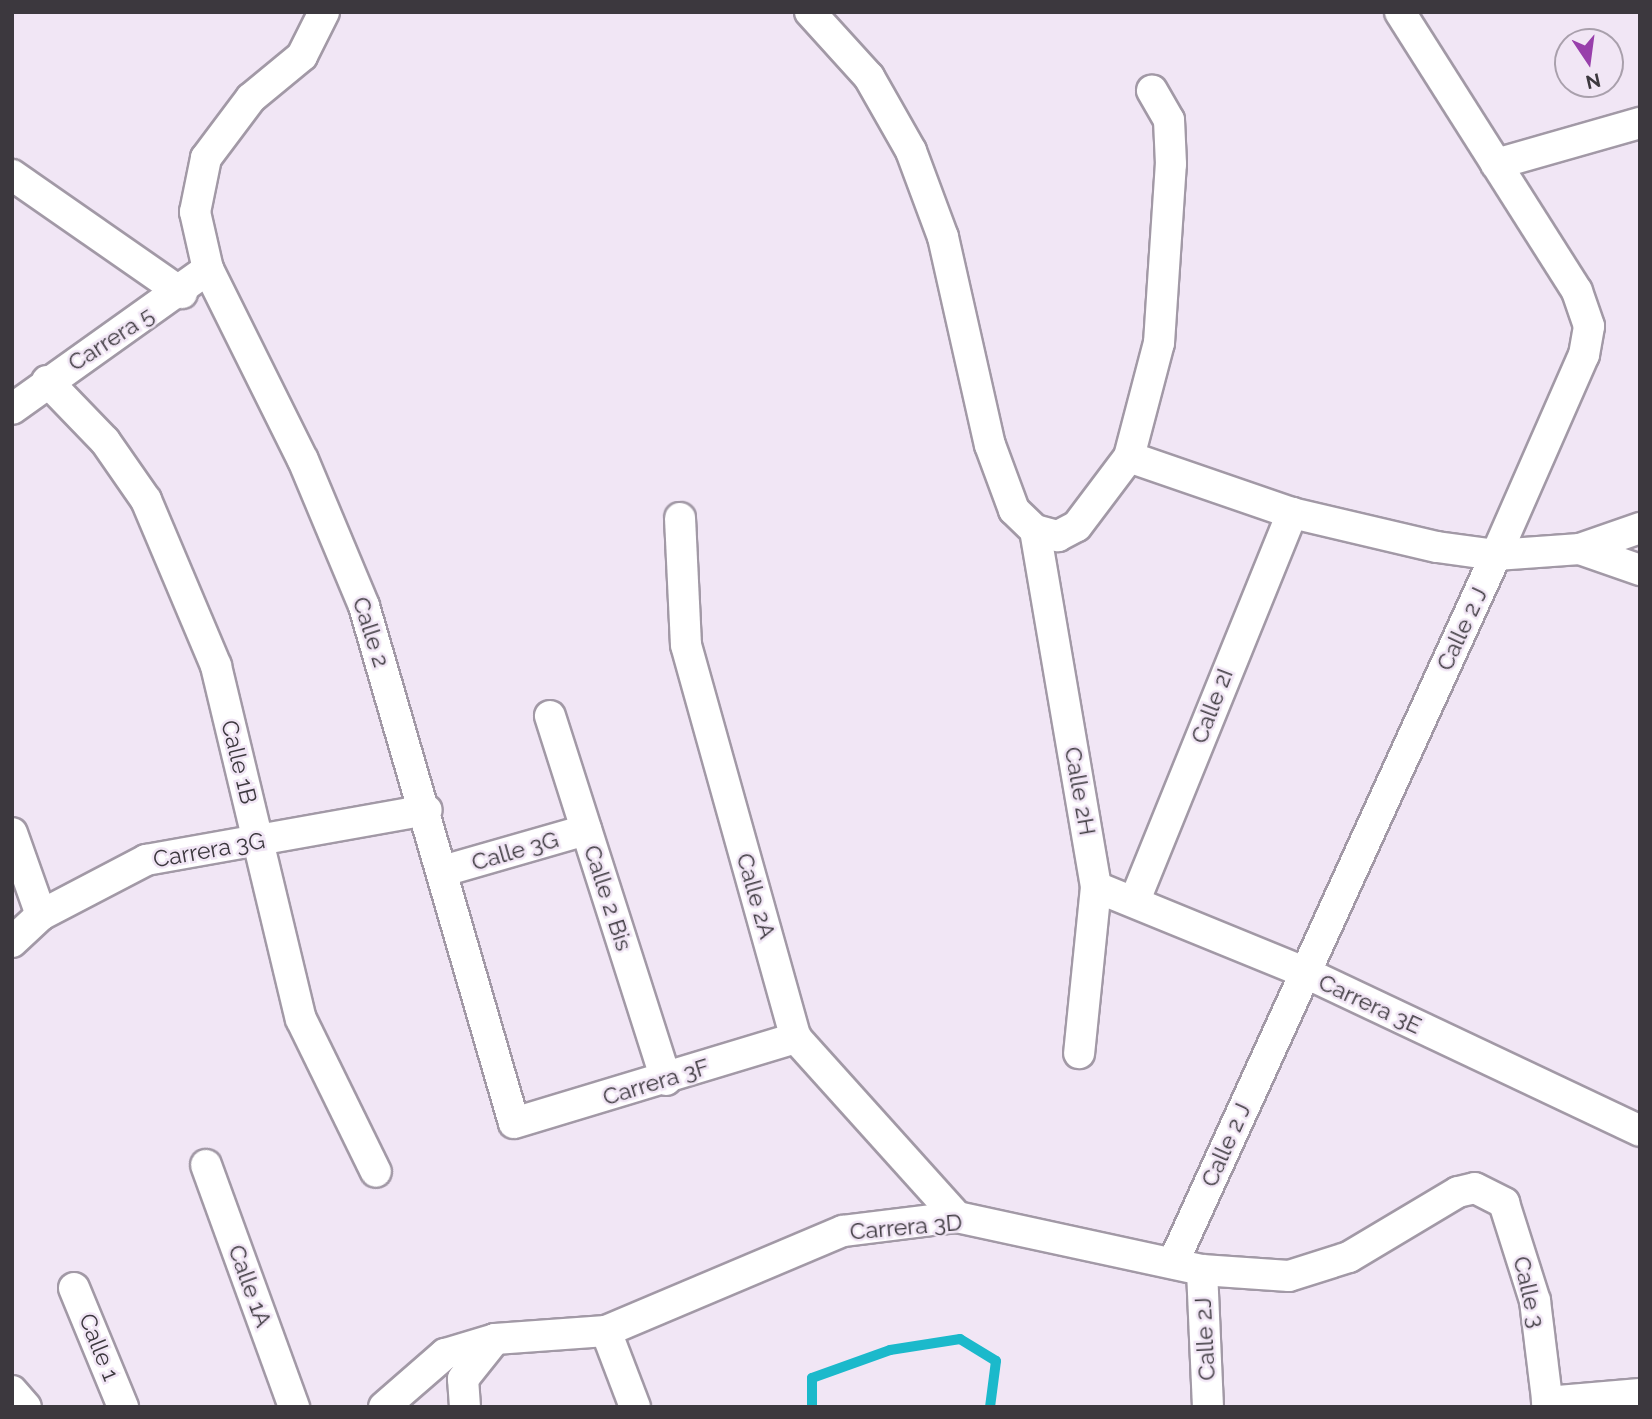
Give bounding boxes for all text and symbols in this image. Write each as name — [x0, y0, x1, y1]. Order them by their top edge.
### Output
north arrow — [1554, 28, 1624, 98]
text: N — [1584, 69, 1603, 94]
street label: Carrera 5 — [63, 301, 159, 377]
street label: Calle 2 J — [1431, 583, 1493, 675]
street label: Calle 2 — [347, 593, 395, 671]
street label: Calle 2I — [1185, 665, 1239, 747]
street label: Calle 1B — [215, 717, 263, 807]
street label: Calle 2H — [1059, 745, 1101, 837]
street label: Calle 3G — [468, 825, 562, 877]
street label: Carrera 3G — [151, 827, 267, 873]
street label: Calle 2 Bis — [578, 842, 638, 954]
street label: Calle 2A — [731, 850, 781, 942]
street label: Carrera 3E — [1314, 968, 1426, 1040]
street label: Carrera 3F — [599, 1053, 713, 1111]
street label: Calle 2 J — [1195, 1099, 1257, 1191]
street label: Carrera 3D — [849, 1208, 963, 1246]
street label: Calle 1A — [222, 1241, 278, 1331]
street label: Calle 3 — [1507, 1254, 1551, 1330]
street label: Calle 2J — [1189, 1297, 1221, 1381]
street label: Calle 1 — [73, 1309, 125, 1385]

